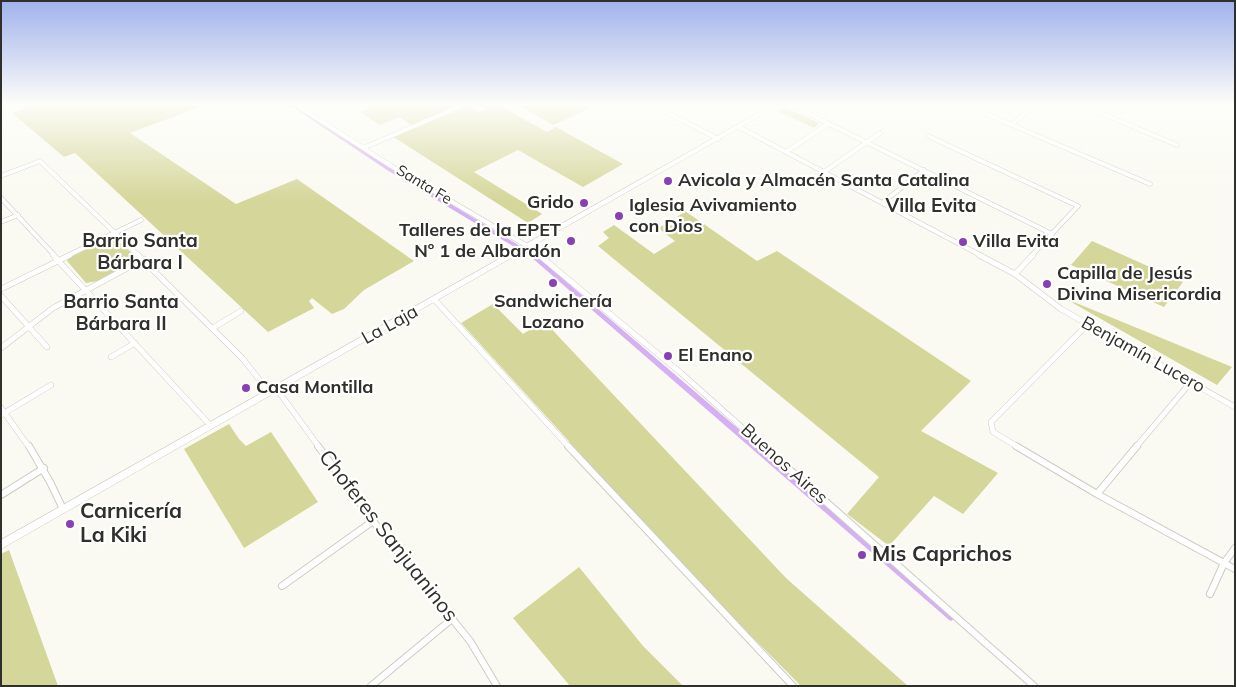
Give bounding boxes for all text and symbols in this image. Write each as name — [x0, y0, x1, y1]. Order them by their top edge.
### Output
street label: Santa Fe — [393, 161, 455, 209]
place label: Avicola y Almacén Santa Catalina — [678, 170, 970, 192]
marker: Avicola y Almacén Santa Catalina — [662, 175, 674, 187]
place label: Grido — [527, 192, 574, 214]
place label: Iglesia Avivamiento con Dios — [629, 195, 797, 238]
district label: Villa Evita — [886, 195, 976, 217]
marker: Grido — [578, 197, 590, 209]
marker: Iglesia Avivamiento con Dios — [613, 210, 625, 222]
place label: Talleres de la EPET Nº 1 de Albardón — [399, 220, 561, 262]
district label: Barrio Santa Bárbara I — [82, 230, 198, 274]
place label: Villa Evita — [973, 231, 1059, 253]
marker: Talleres de la EPET Nº 1 de Albardón — [565, 235, 577, 247]
marker: Villa Evita — [957, 236, 969, 248]
place label: Capilla de Jesús Divina Misericordia — [1057, 263, 1221, 306]
marker: Sandwichería Lozano — [547, 277, 559, 289]
marker: Capilla de Jesús Divina Misericordia — [1041, 278, 1053, 290]
district label: Barrio Santa Bárbara II — [63, 291, 179, 335]
place label: Sandwichería Lozano — [494, 291, 612, 334]
street label: La Laja — [358, 301, 422, 349]
street label: Benjamín Lucero — [1077, 312, 1209, 398]
place label: El Enano — [678, 345, 753, 367]
marker: El Enano — [662, 350, 674, 362]
place label: Casa Montilla — [256, 377, 374, 399]
marker: Casa Montilla — [240, 382, 252, 394]
street label: Buenos Aires — [736, 419, 832, 509]
street label: Choferes Sanjuaninos — [313, 445, 463, 627]
place label: Carnicería La Kiki — [80, 499, 182, 549]
marker: Carnicería La Kiki — [64, 518, 76, 530]
place label: Mis Caprichos — [872, 542, 1012, 568]
marker: Mis Caprichos — [856, 549, 868, 561]

